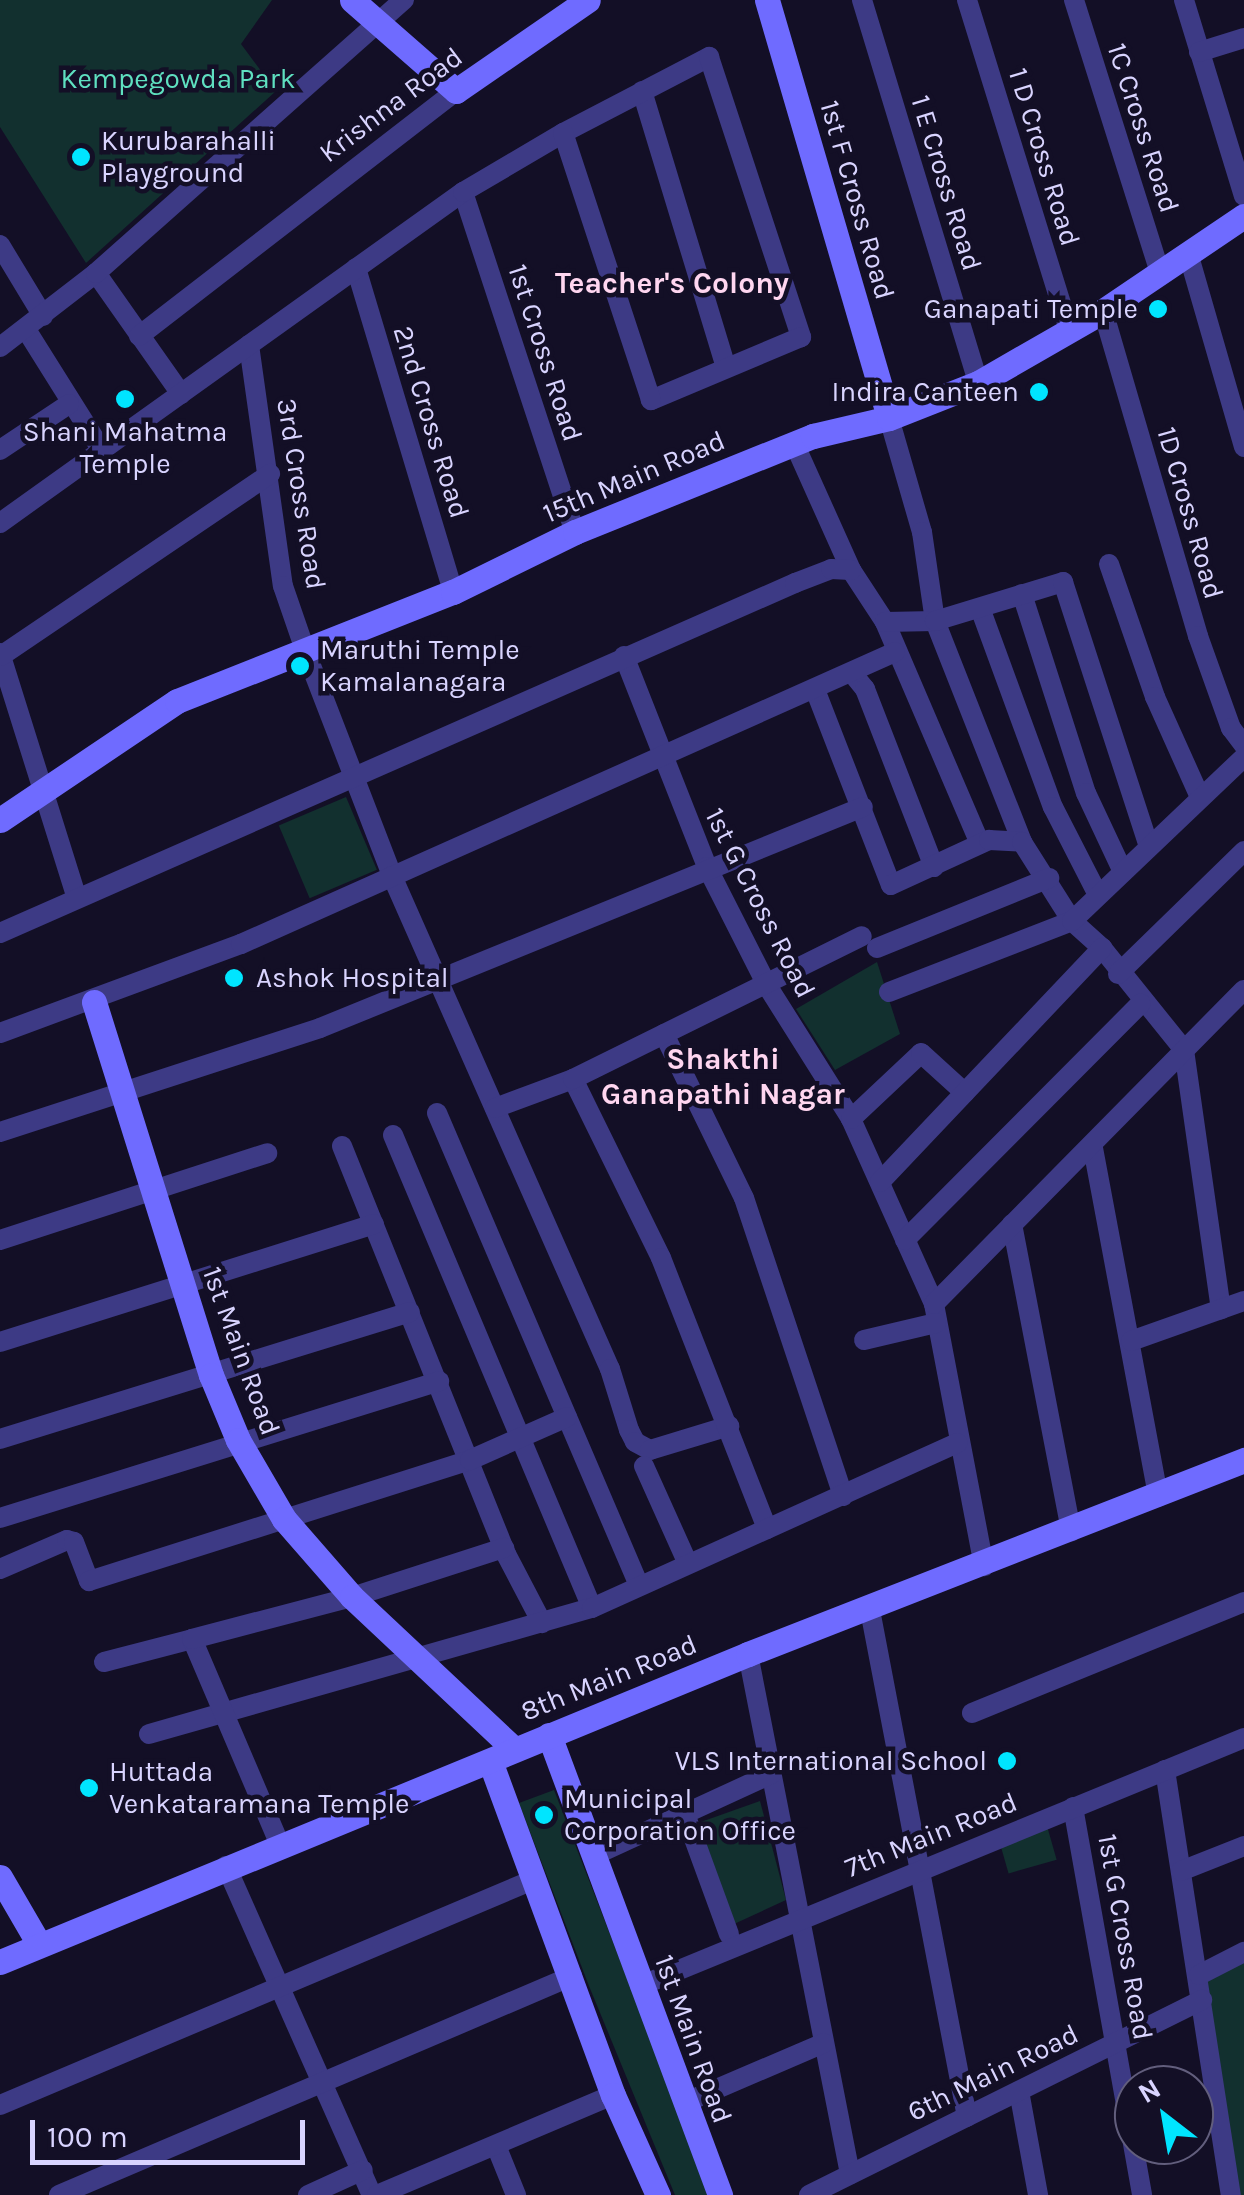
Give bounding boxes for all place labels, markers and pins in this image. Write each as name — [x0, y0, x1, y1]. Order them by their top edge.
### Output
place label: Kurubarahalli Playground — [101, 124, 276, 190]
marker: Kurubarahalli Playground — [70, 146, 92, 168]
place label: Ganapati Temple — [924, 292, 1138, 326]
marker: Ganapati Temple — [1147, 298, 1169, 320]
place label: Indira Canteen — [831, 375, 1019, 409]
marker: Indira Canteen — [1028, 381, 1050, 403]
marker: Shani Mahatma Temple — [114, 388, 136, 410]
place label: Shani Mahatma Temple — [23, 415, 227, 481]
place label: Maruthi Temple Kamalanagara — [320, 633, 520, 699]
marker: Maruthi Temple Kamalanagara — [289, 655, 311, 677]
place label: Ashok Hospital — [256, 961, 449, 995]
marker: Ashok Hospital — [221, 965, 247, 991]
place label: VLS International School — [675, 1744, 987, 1778]
marker: VLS International School — [996, 1750, 1018, 1772]
place label: Huttada Venkataramana Temple — [109, 1755, 409, 1821]
marker: Huttada Venkataramana Temple — [78, 1777, 100, 1799]
place label: Municipal Corporation Office — [564, 1782, 796, 1848]
marker: Municipal Corporation Office — [533, 1804, 555, 1826]

